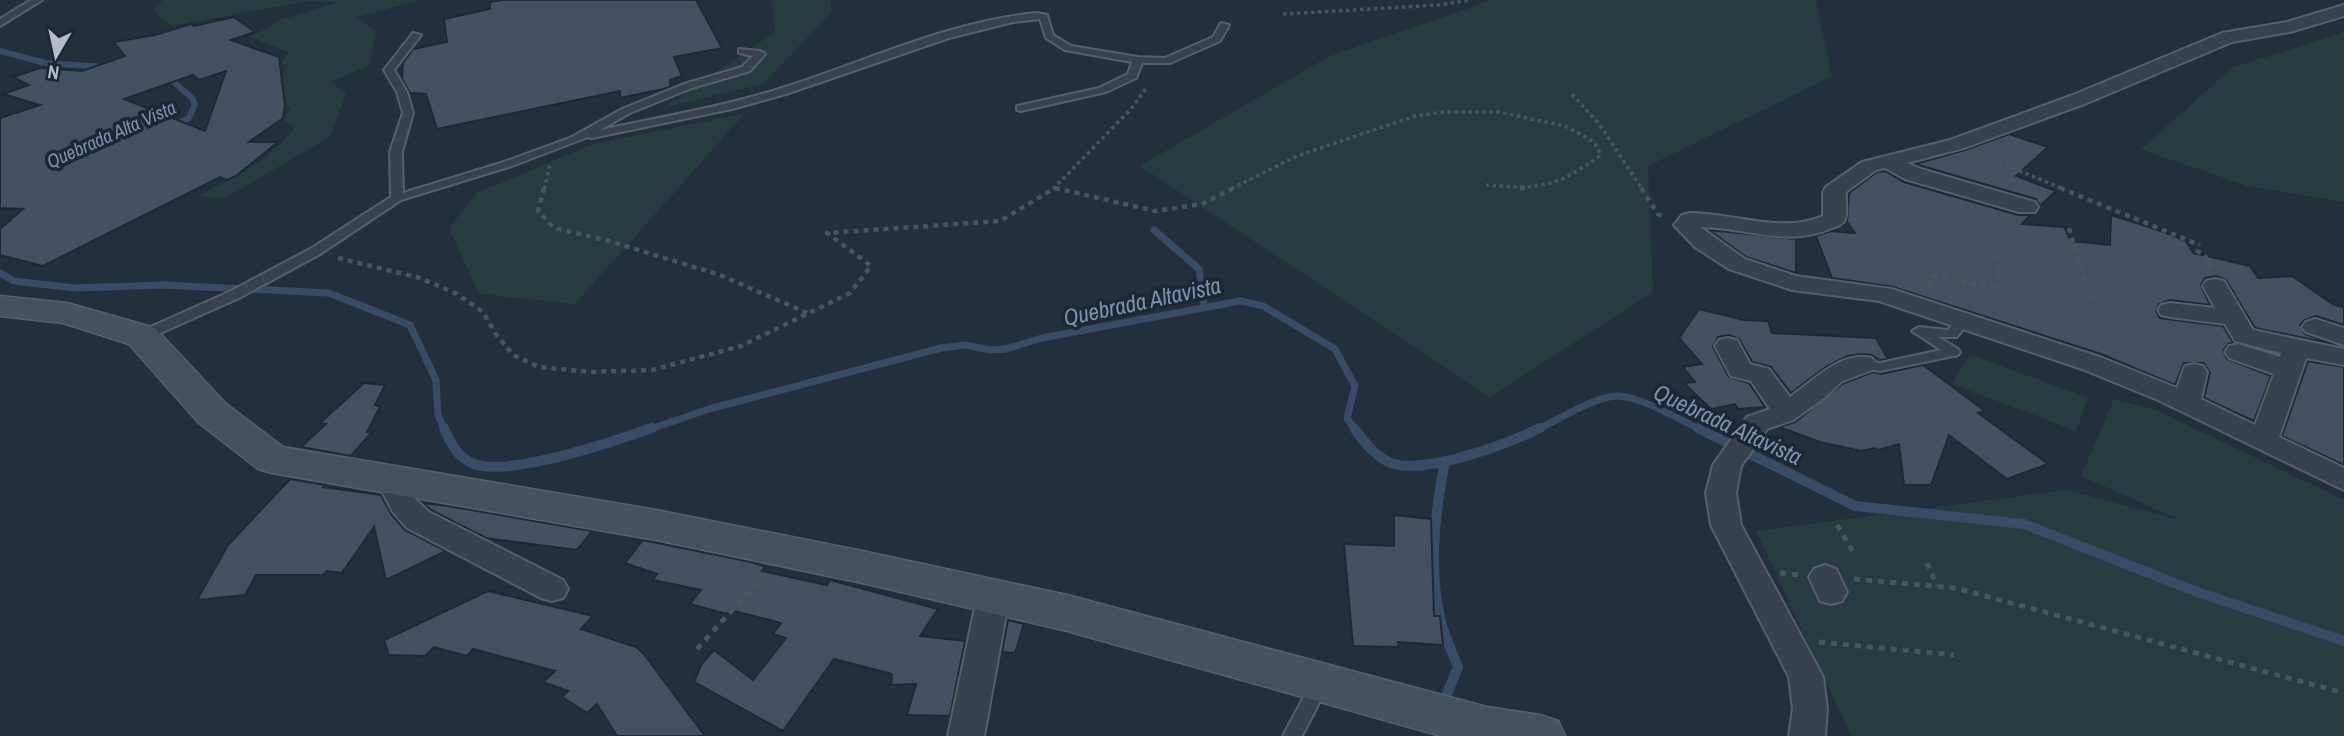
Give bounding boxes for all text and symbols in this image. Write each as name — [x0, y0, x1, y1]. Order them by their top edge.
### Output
north arrow — [21, 21, 91, 91]
text: N — [46, 59, 61, 87]
water label: Quebrada Alta Vista — [42, 94, 180, 174]
water label: Quebrada Altavista — [1060, 269, 1224, 333]
water label: Quebrada Altavista — [1649, 376, 1807, 472]

